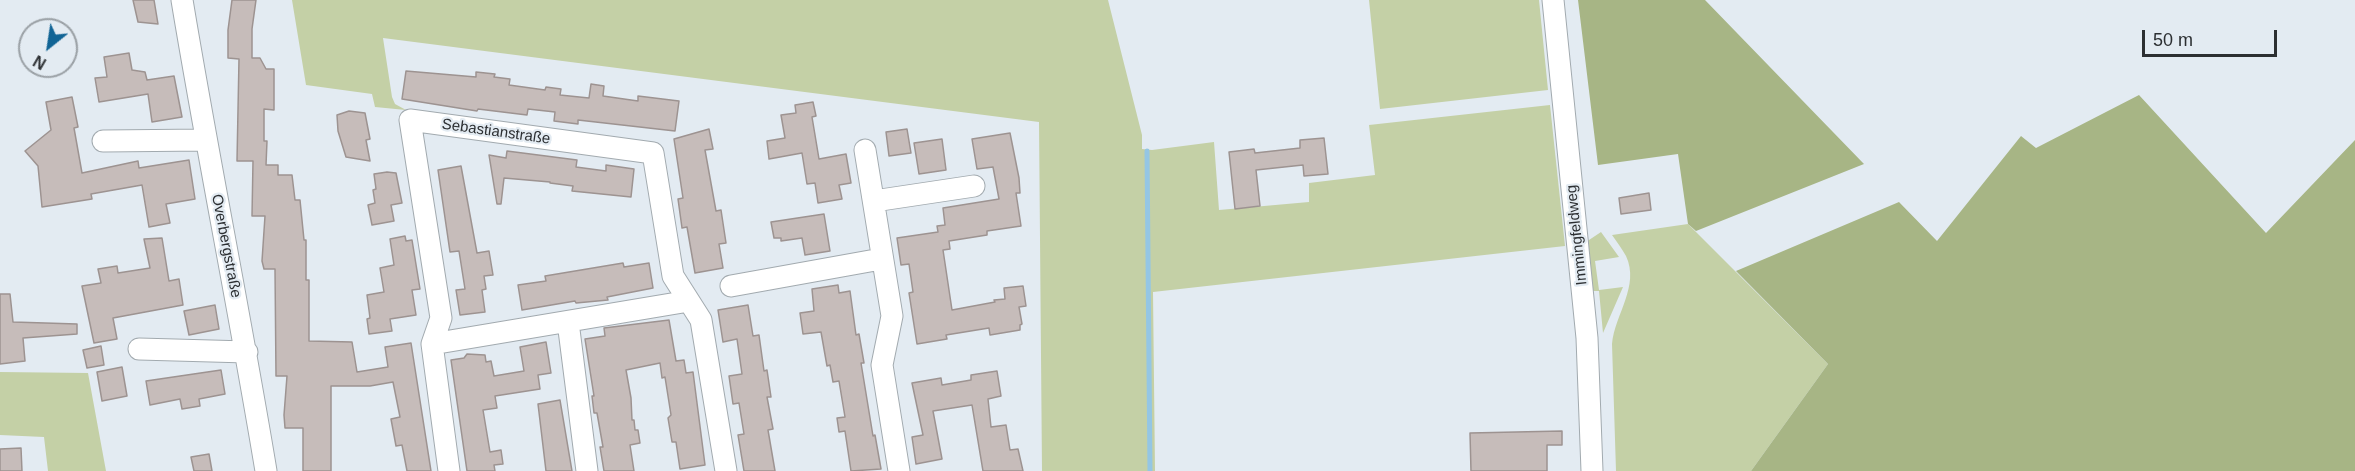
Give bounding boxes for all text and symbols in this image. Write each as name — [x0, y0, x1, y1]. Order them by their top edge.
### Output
north arrow — [18, 18, 78, 78]
scale bar — [2145, 18, 2280, 56]
text: 50 m — [2153, 30, 2193, 50]
text: N — [30, 52, 49, 73]
street label: Sebastianstraße — [441, 115, 551, 149]
street label: Immingfeldweg — [1563, 184, 1591, 286]
street label: Overbergstraße — [207, 193, 245, 299]

